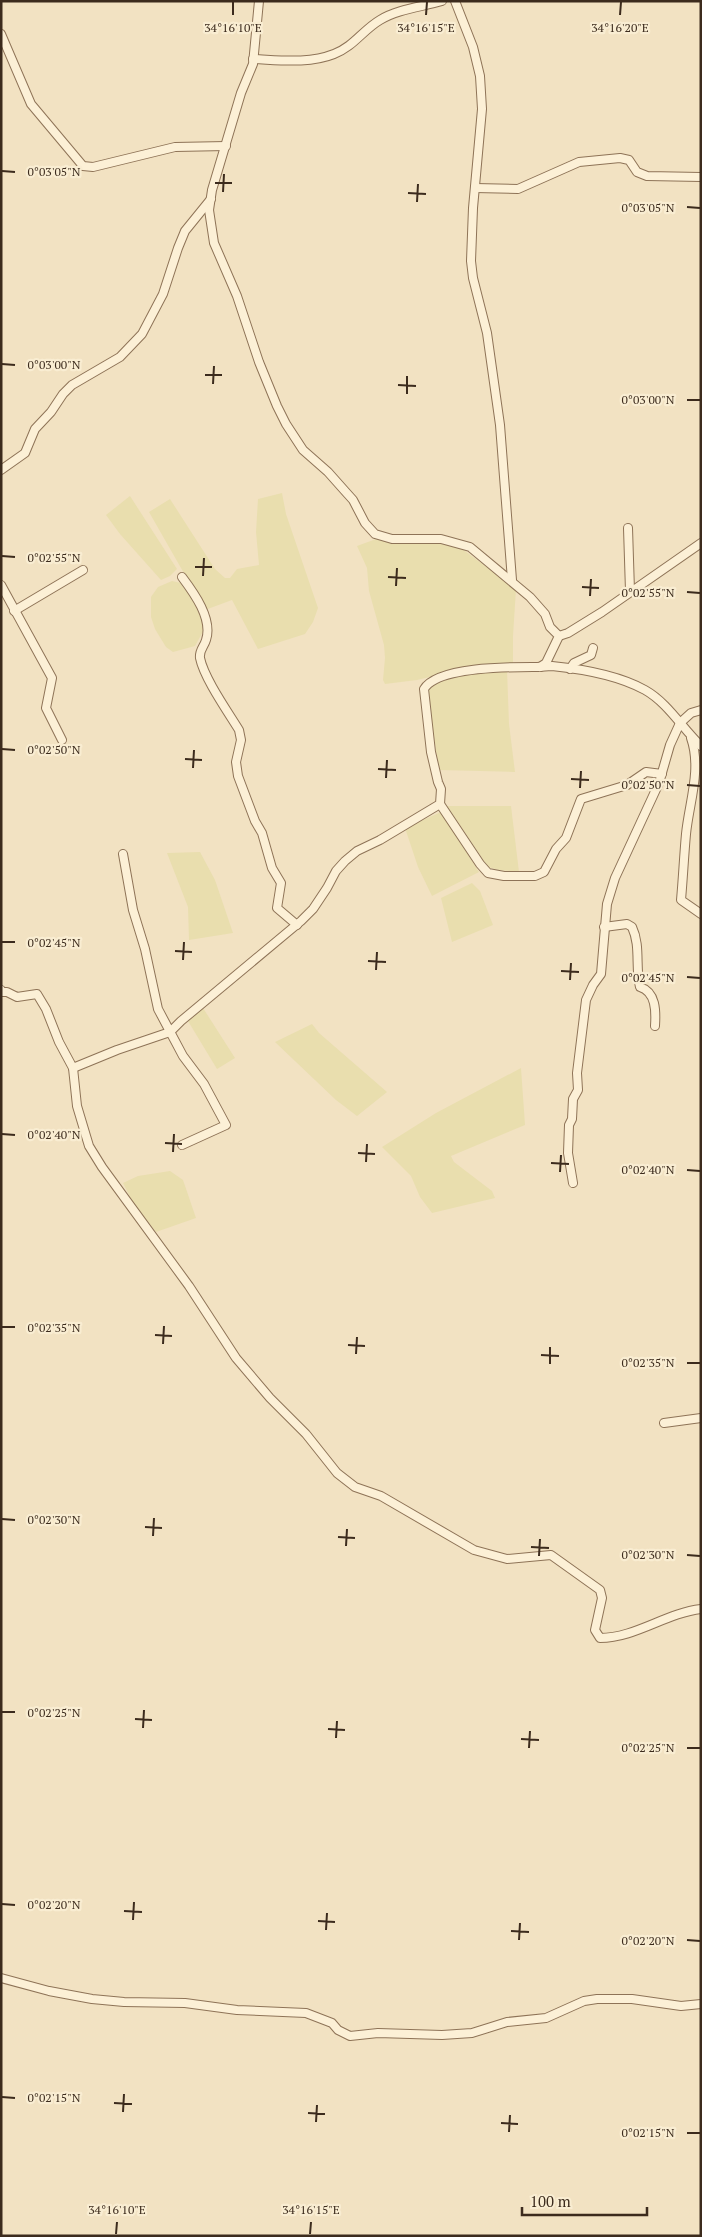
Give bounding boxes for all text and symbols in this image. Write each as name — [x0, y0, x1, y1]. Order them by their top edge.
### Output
text: 34°16'10"E — [204, 20, 262, 35]
text: 34°16'15"E — [397, 20, 455, 35]
text: 34°16'20"E — [591, 20, 649, 35]
text: 0°03'05"N — [27, 164, 81, 179]
text: 0°03'05"N — [621, 200, 675, 215]
text: 0°03'00"N — [27, 357, 81, 372]
text: 0°03'00"N — [621, 392, 675, 407]
text: 0°02'55"N — [27, 550, 81, 565]
text: 0°02'55"N — [621, 585, 675, 600]
text: 0°02'50"N — [27, 742, 81, 757]
text: 0°02'50"N — [621, 777, 675, 792]
text: 0°02'45"N — [27, 935, 81, 950]
text: 0°02'45"N — [621, 970, 675, 985]
text: 0°02'40"N — [27, 1127, 81, 1142]
text: 0°02'40"N — [621, 1162, 675, 1177]
text: 0°02'35"N — [27, 1320, 81, 1335]
text: 0°02'35"N — [621, 1355, 675, 1370]
text: 0°02'30"N — [27, 1512, 81, 1527]
text: 0°02'30"N — [621, 1547, 675, 1562]
text: 0°02'25"N — [27, 1705, 81, 1720]
text: 0°02'25"N — [621, 1740, 675, 1755]
text: 0°02'20"N — [27, 1897, 81, 1912]
text: 0°02'20"N — [621, 1933, 675, 1948]
text: 0°02'15"N — [27, 2090, 81, 2105]
text: 0°02'15"N — [621, 2125, 675, 2140]
scale bar — [522, 2184, 647, 2216]
text: 100 m — [530, 2191, 571, 2211]
text: 34°16'10"E — [88, 2202, 146, 2217]
text: 34°16'15"E — [282, 2202, 340, 2217]

